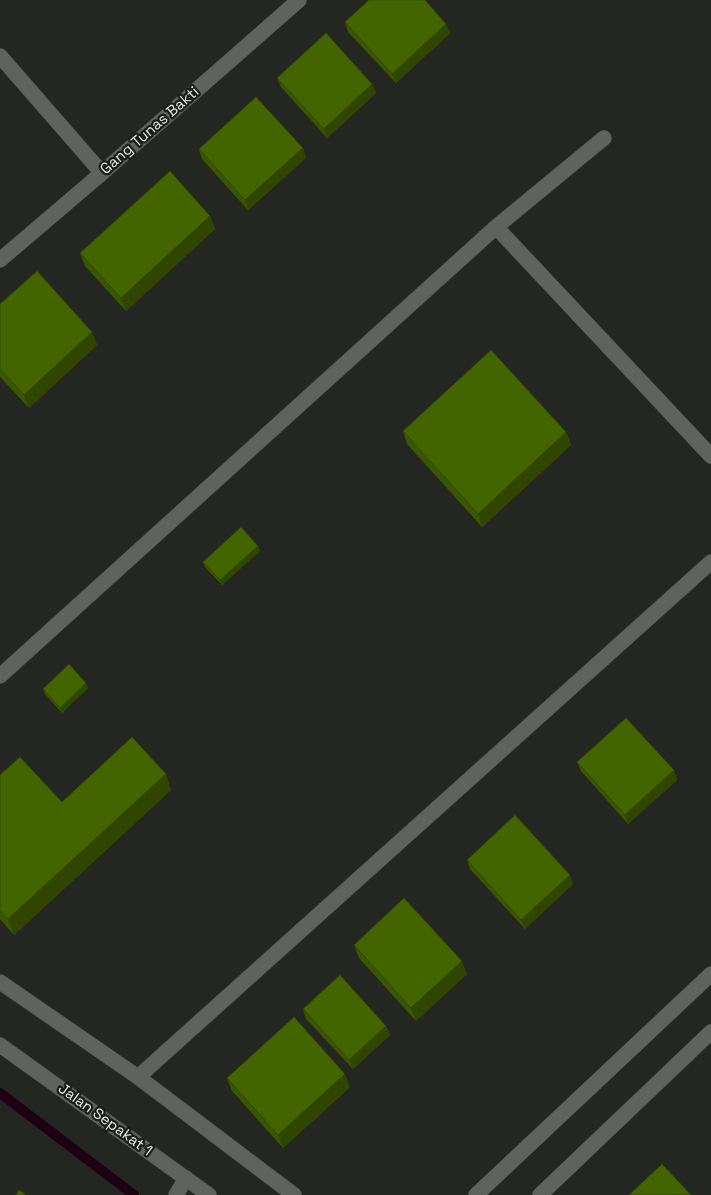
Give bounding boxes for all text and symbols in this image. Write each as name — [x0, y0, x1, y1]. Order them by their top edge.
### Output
street label: Gang Tunas Bakti — [97, 83, 203, 179]
street label: Jalan Sepakat 1 — [54, 1080, 156, 1160]

